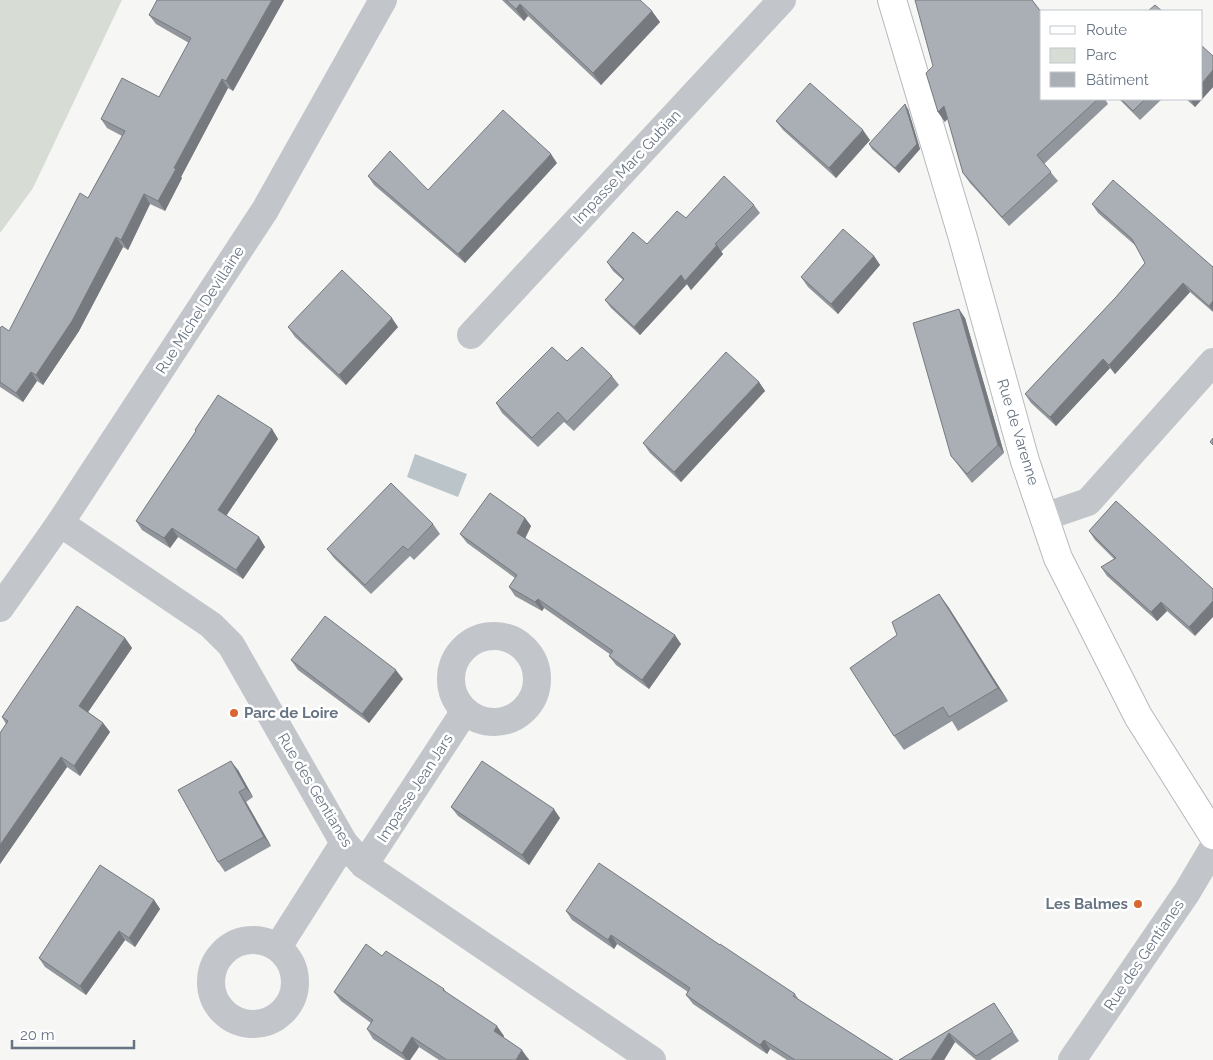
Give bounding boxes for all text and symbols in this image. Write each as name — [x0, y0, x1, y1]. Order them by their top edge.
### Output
legend — [1040, 10, 1203, 100]
text: Route — [1086, 21, 1127, 39]
text: Parc — [1086, 46, 1117, 64]
text: Bâtiment — [1086, 71, 1149, 89]
street label: Impasse Marc Gubian — [569, 106, 685, 228]
street label: Rue Michel Devillaine — [152, 243, 248, 377]
street label: Rue de Varenne — [993, 377, 1043, 488]
place label: Parc de Loire — [244, 704, 338, 722]
marker: Parc de Loire — [228, 707, 240, 719]
street label: Rue des Gentianes — [274, 730, 356, 850]
street label: Impasse Jean Jars — [373, 730, 457, 846]
place label: Les Balmes — [1045, 895, 1128, 913]
street label: Rue des Gentianes — [1100, 896, 1188, 1014]
marker: Les Balmes — [1132, 898, 1144, 910]
scale bar — [12, 1018, 135, 1050]
text: 20 m — [20, 1026, 55, 1044]

